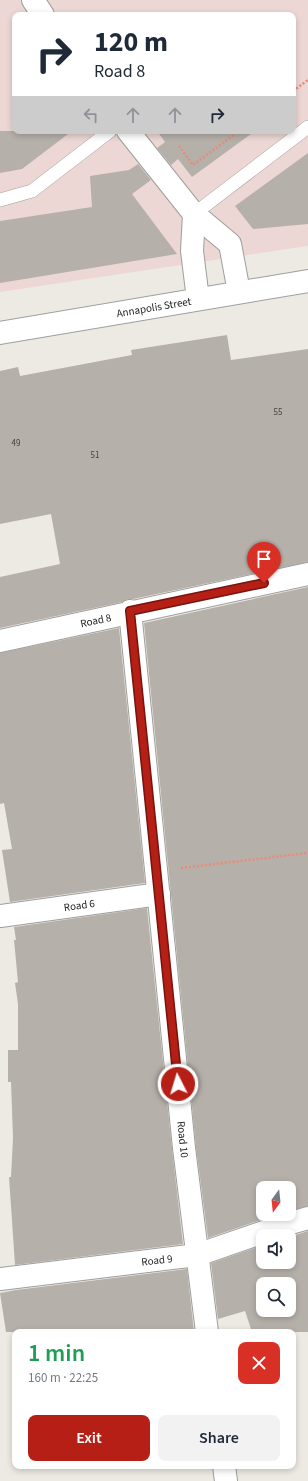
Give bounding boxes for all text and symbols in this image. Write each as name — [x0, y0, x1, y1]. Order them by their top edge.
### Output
text: 120 m — [94, 22, 168, 62]
icon: right — [28, 28, 80, 80]
text: Road 8 — [94, 59, 145, 84]
icon: left — [80, 104, 102, 126]
icon: ahead — [122, 104, 144, 126]
icon: ahead — [164, 104, 186, 126]
icon: right — [206, 104, 228, 126]
street label: Annapolis Street — [115, 294, 193, 321]
house number: 55 — [274, 406, 283, 419]
house number: 49 — [12, 437, 21, 450]
house number: 51 — [91, 449, 99, 462]
pin — [247, 542, 281, 583]
icon: arrive — [253, 548, 275, 570]
street label: Road 8 — [79, 610, 113, 631]
street label: Road 6 — [63, 896, 96, 915]
position arrow — [157, 1063, 199, 1105]
street label: Road 10 — [173, 1120, 192, 1159]
north arrow — [256, 1181, 296, 1221]
map controls — [256, 1181, 296, 1317]
button: sound — [256, 1229, 296, 1269]
street label: Road 9 — [140, 1251, 173, 1270]
button: search — [256, 1277, 296, 1317]
text: 1 min — [28, 1336, 85, 1371]
button: close — [238, 1342, 280, 1384]
text: 160 m · 22:25 — [28, 1369, 98, 1387]
button: Exit — [28, 1415, 150, 1461]
button: Share — [158, 1415, 280, 1461]

